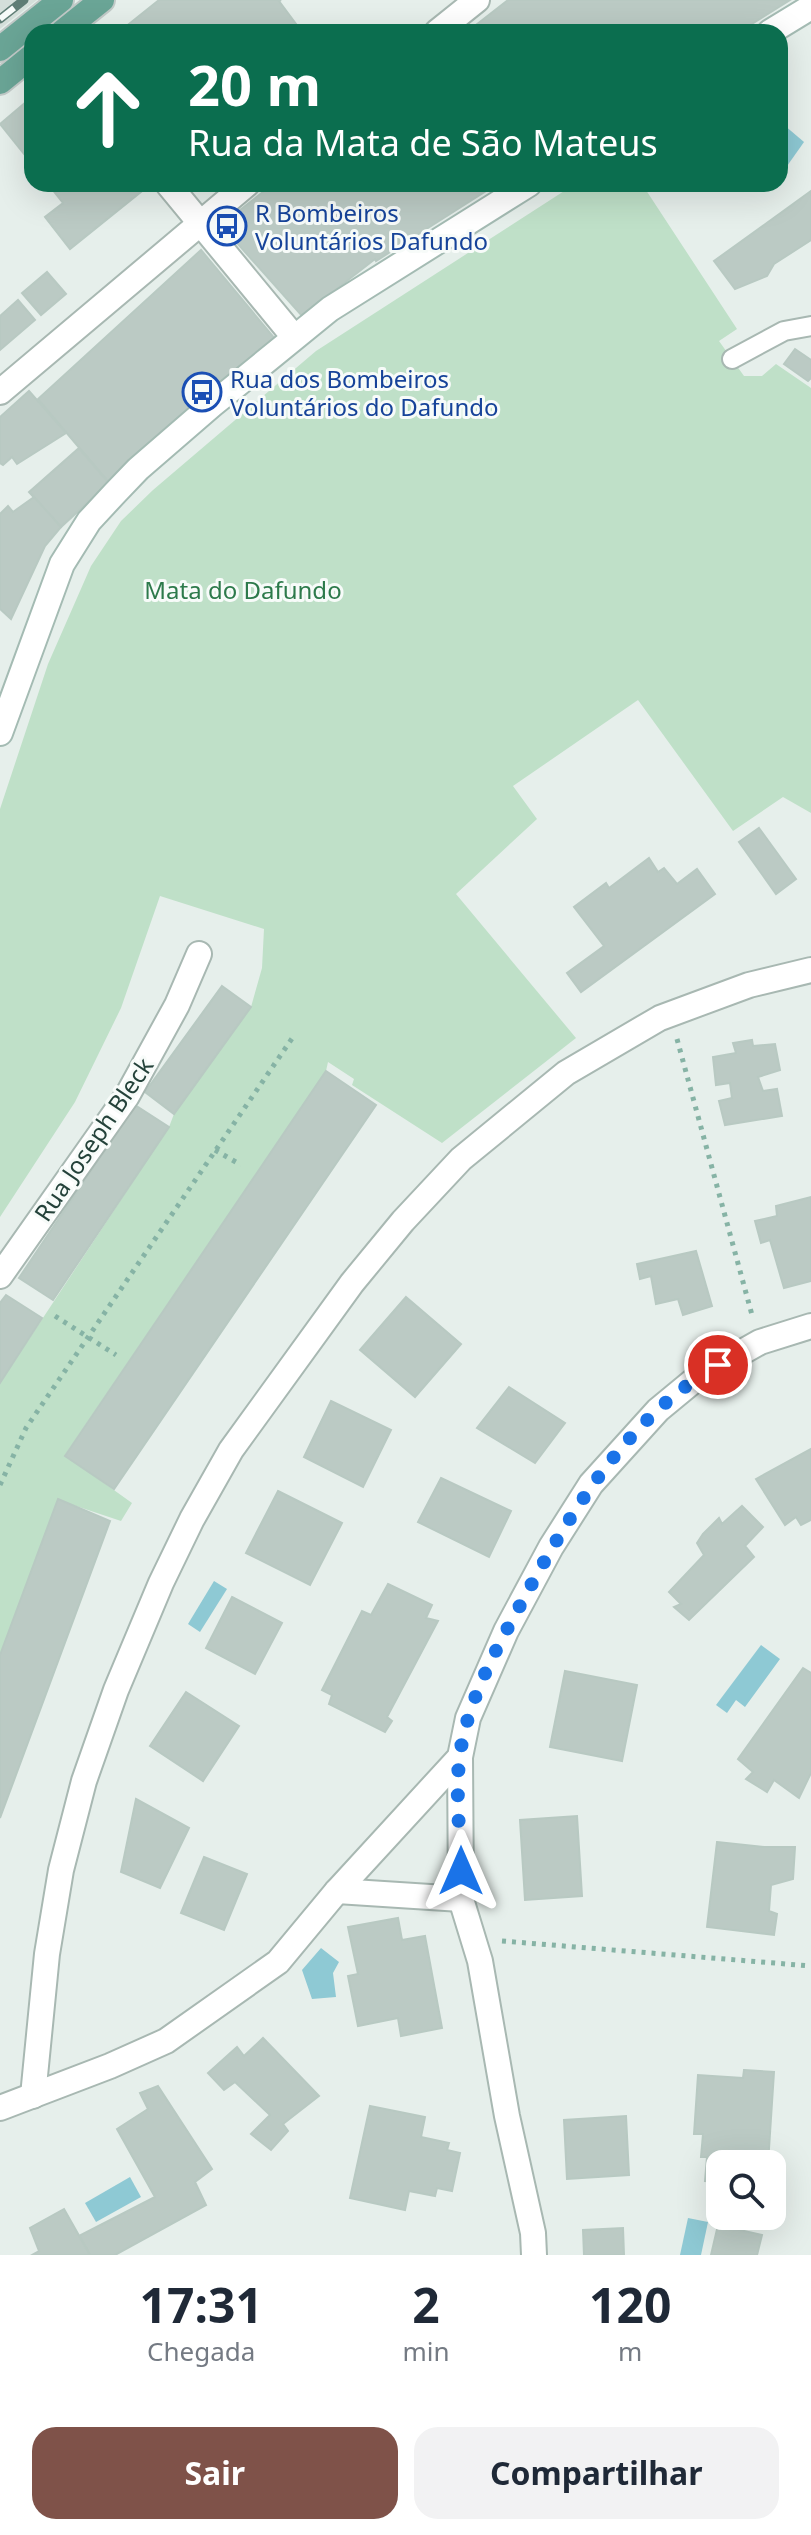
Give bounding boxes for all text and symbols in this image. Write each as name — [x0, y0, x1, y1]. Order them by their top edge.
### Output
text: 20 m — [188, 46, 321, 122]
icon: ahead — [56, 56, 160, 160]
text: Rua da Mata de São Mateus — [188, 118, 658, 167]
place label: R Bombeiros Voluntários Dafundo — [255, 196, 488, 257]
bus stop icon: R Bombeiros Voluntários Dafundo — [206, 205, 248, 247]
place label: Rua dos Bombeiros Voluntários do Dafundo — [230, 362, 499, 423]
bus stop icon: Rua dos Bombeiros Voluntários do Dafundo — [181, 371, 223, 413]
park label: Mata do Dafundo — [144, 573, 342, 606]
street label: Rua Joseph Bleck — [26, 1050, 160, 1227]
pin — [684, 1331, 752, 1399]
icon: arrive — [696, 1343, 740, 1387]
position arrow — [419, 1829, 503, 1913]
map controls — [706, 2150, 786, 2230]
button: search — [706, 2150, 786, 2230]
text: 17:31 — [140, 2272, 263, 2337]
text: 2 — [412, 2272, 440, 2337]
text: 120 — [589, 2272, 671, 2337]
text: Chegada — [147, 2333, 255, 2369]
text: min — [402, 2333, 450, 2369]
text: m — [618, 2333, 642, 2369]
button: Sair — [32, 2427, 398, 2519]
button: Compartilhar — [414, 2427, 779, 2519]

